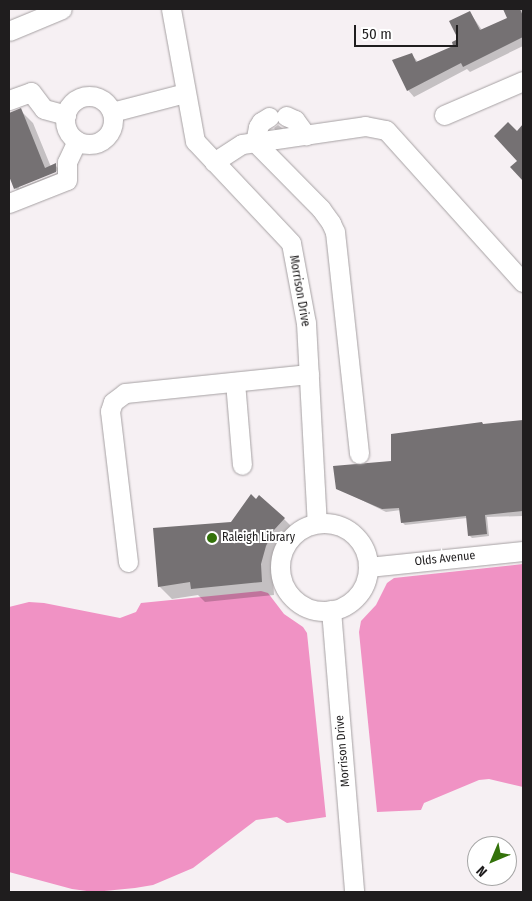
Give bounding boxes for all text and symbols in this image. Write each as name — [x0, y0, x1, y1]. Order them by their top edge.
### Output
scale bar — [357, 15, 461, 47]
text: 50 m — [362, 25, 392, 43]
street label: Morrison Drive — [286, 254, 312, 328]
place label: Raleigh Library — [222, 531, 295, 545]
marker: Raleigh Library — [206, 532, 218, 544]
street label: Olds Avenue — [414, 549, 476, 569]
street label: Morrison Drive — [333, 714, 353, 788]
north arrow — [467, 836, 517, 886]
text: N — [473, 862, 491, 880]

